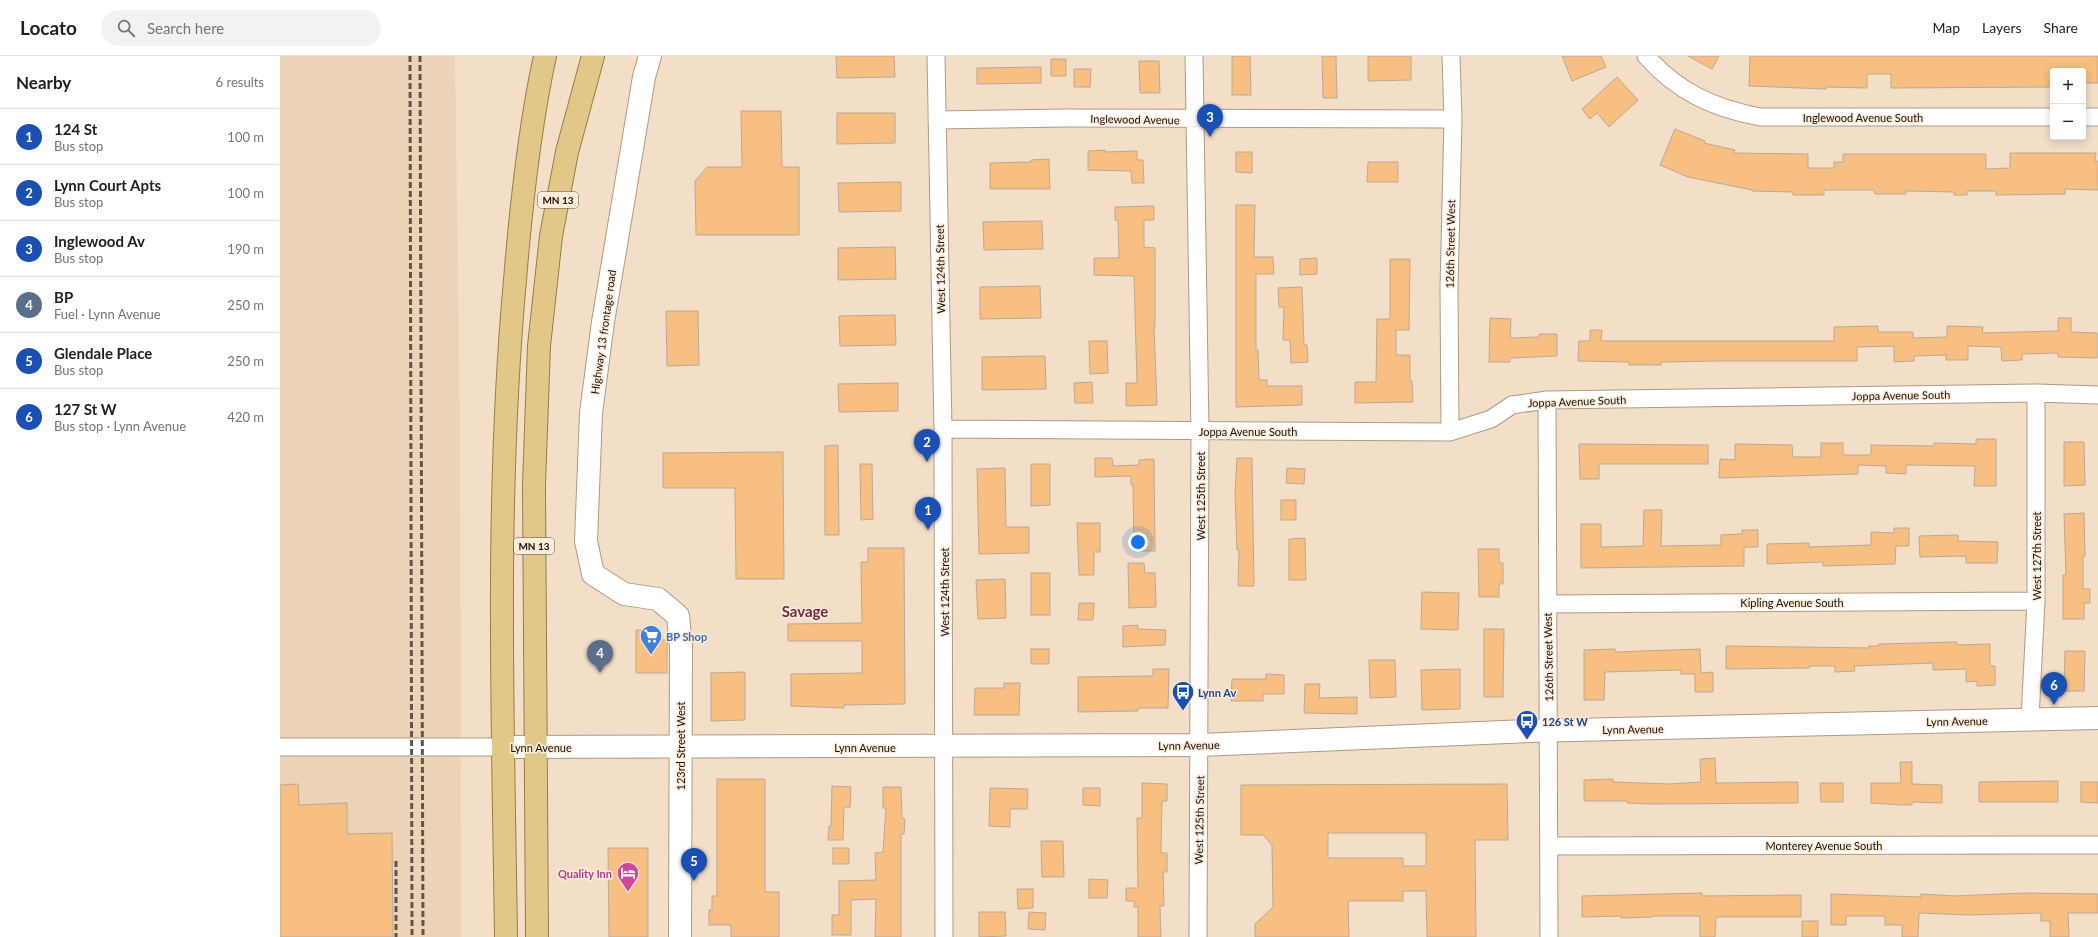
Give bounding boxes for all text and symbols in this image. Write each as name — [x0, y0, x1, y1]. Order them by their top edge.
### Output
search box — [101, 10, 381, 46]
text: Locato — [20, 16, 77, 39]
icon: search — [115, 17, 137, 39]
text: Search here — [147, 19, 224, 37]
text: Map — [1932, 19, 1960, 36]
text: Layers — [1982, 19, 2022, 36]
text: Share — [2044, 19, 2078, 36]
map controls — [2050, 68, 2086, 140]
button: + — [2050, 68, 2086, 104]
text: Nearby — [16, 72, 71, 93]
text: 6 results — [216, 74, 264, 90]
pin: 3 — [1197, 104, 1223, 137]
button: − — [2050, 104, 2086, 140]
street label: Inglewood Avenue South — [1803, 111, 1923, 124]
street label: Inglewood Avenue — [1090, 112, 1180, 126]
text: 124 St — [54, 120, 97, 138]
text: 1 — [25, 129, 33, 145]
text: 100 m — [227, 129, 264, 145]
text: Bus stop — [54, 138, 103, 154]
text: Lynn Court Apts — [54, 176, 161, 194]
text: 2 — [25, 185, 33, 201]
text: 100 m — [227, 185, 264, 201]
road number: MN 13 — [538, 192, 578, 208]
text: Bus stop — [54, 194, 103, 210]
street label: 126th Street West — [1443, 199, 1457, 289]
street label: West 124th Street — [933, 224, 947, 314]
text: Inglewood Av — [54, 232, 145, 250]
text: 3 — [25, 241, 33, 257]
text: 190 m — [227, 241, 264, 257]
text: Bus stop — [54, 250, 103, 266]
street label: Highway 13 frontage road — [588, 269, 618, 395]
text: BP — [54, 288, 73, 306]
text: 4 — [25, 297, 33, 313]
text: 250 m — [227, 297, 264, 313]
text: Fuel · Lynn Avenue — [54, 306, 161, 322]
text: Glendale Place — [54, 344, 152, 362]
text: 5 — [25, 353, 33, 369]
text: 250 m — [227, 353, 264, 369]
text: Bus stop — [54, 362, 103, 378]
street label: Joppa Avenue South — [1852, 388, 1950, 402]
street label: Joppa Avenue South — [1528, 393, 1626, 409]
text: 127 St W — [54, 400, 117, 418]
text: 6 — [25, 409, 33, 425]
text: 420 m — [227, 409, 264, 425]
text: Bus stop · Lynn Avenue — [54, 418, 186, 434]
street label: Joppa Avenue South — [1199, 425, 1297, 438]
pin: 2 — [914, 429, 940, 462]
street label: West 125th Street — [1194, 451, 1207, 541]
pin: 1 — [915, 497, 941, 530]
street label: West 127th Street — [2030, 511, 2043, 601]
your location — [1128, 532, 1148, 552]
road number: MN 13 — [514, 538, 554, 554]
street label: West 124th Street — [938, 547, 951, 637]
street label: Kipling Avenue South — [1740, 596, 1844, 609]
district label: Savage — [782, 602, 828, 620]
street label: 126th Street West — [1541, 612, 1555, 702]
supermarket icon: BP Shop — [638, 623, 664, 656]
place label: BP Shop — [666, 630, 707, 643]
pin: 4 — [587, 640, 613, 673]
pin: 6 — [2041, 672, 2067, 705]
bus stop icon: Lynn Av — [1170, 679, 1196, 712]
place label: Lynn Av — [1198, 686, 1236, 699]
street label: 123rd Street West — [674, 702, 687, 790]
bus stop icon: 126 St W — [1514, 708, 1540, 741]
street label: Lynn Avenue — [1926, 714, 1988, 728]
place label: 126 St W — [1542, 715, 1588, 728]
street label: Lynn Avenue — [1602, 722, 1664, 736]
street label: Lynn Avenue — [1158, 738, 1220, 752]
street label: Lynn Avenue — [510, 741, 572, 754]
street label: Lynn Avenue — [834, 741, 896, 754]
street label: West 125th Street — [1192, 775, 1206, 865]
street label: Monterey Avenue South — [1766, 839, 1882, 852]
pin: 5 — [681, 848, 707, 881]
hotel icon: Quality Inn — [615, 860, 641, 893]
place label: Quality Inn — [558, 867, 612, 880]

